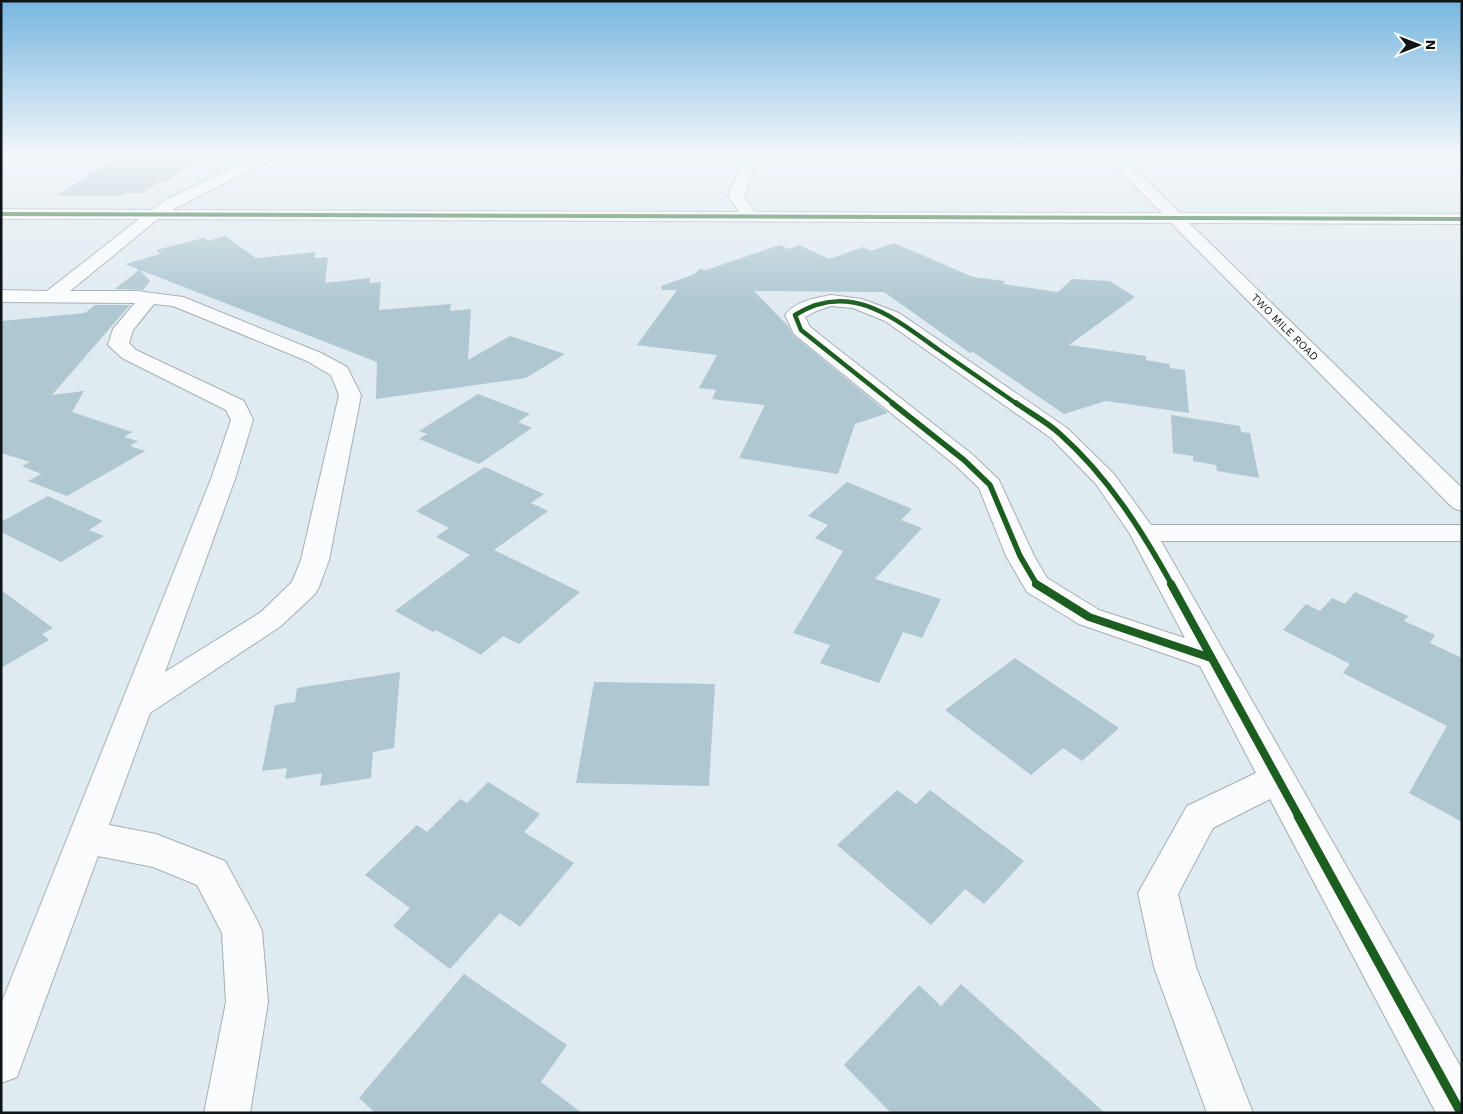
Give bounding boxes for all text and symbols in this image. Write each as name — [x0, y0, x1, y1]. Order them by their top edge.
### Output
north arrow — [1393, 20, 1443, 70]
text: N — [1423, 40, 1439, 50]
street label: TWO MILE ROAD — [1248, 291, 1321, 364]

